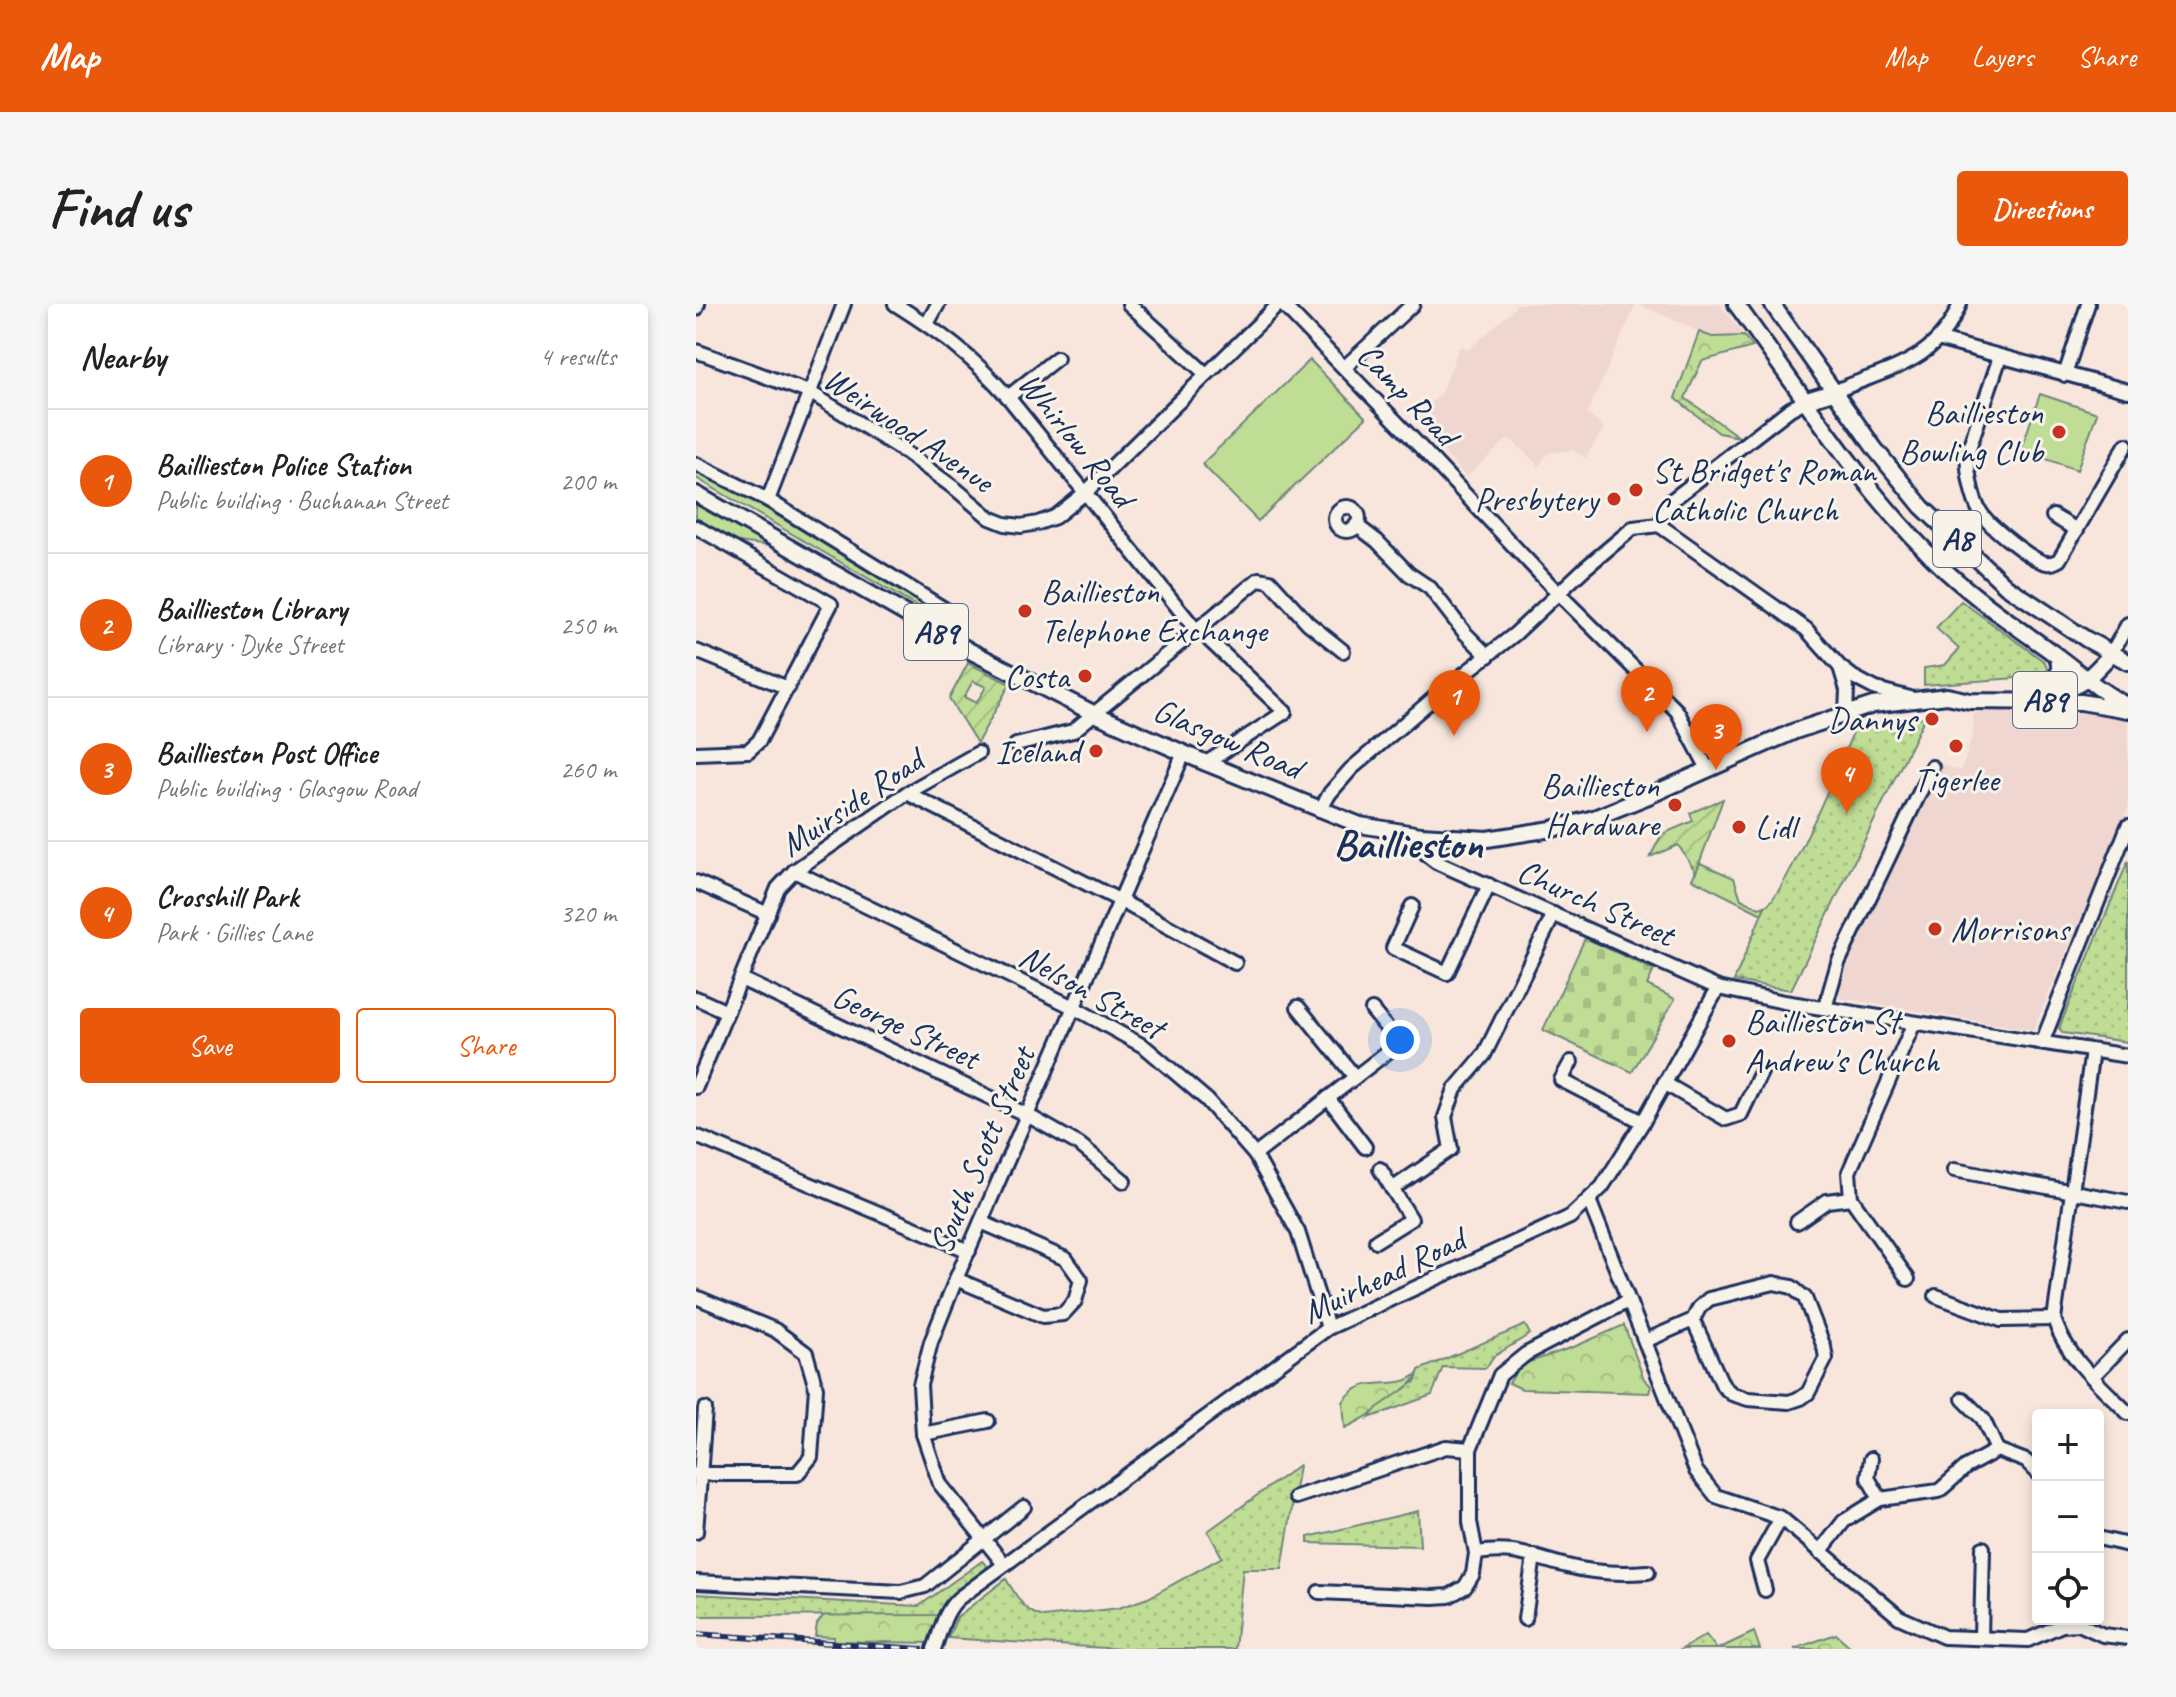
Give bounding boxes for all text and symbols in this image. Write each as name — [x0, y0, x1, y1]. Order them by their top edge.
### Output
text: Map — [40, 33, 99, 80]
text: Map — [1885, 39, 1928, 74]
text: Layers — [1972, 39, 2033, 74]
text: Share — [2077, 39, 2136, 74]
button: Directions — [1957, 171, 2128, 246]
text: Find us — [48, 173, 188, 244]
street label: Camp Road — [1348, 334, 1471, 458]
text: Nearby — [80, 335, 166, 378]
text: 4 results — [540, 340, 616, 373]
street label: Weirwood Avenue — [816, 357, 1004, 504]
street label: Whirlow Road — [1009, 363, 1148, 520]
place label: Baillieston Bowling Club — [1899, 391, 2045, 473]
marker: Baillieston Bowling Club — [2050, 423, 2068, 441]
text: Baillieston Police Station — [156, 446, 411, 484]
place label: St Bridget's Roman Catholic Church — [1652, 449, 1878, 531]
text: 1 — [100, 465, 112, 498]
text: 200 m — [560, 465, 616, 498]
place label: Presbytery — [1475, 478, 1600, 521]
marker: St Bridget's Roman Catholic Church — [1627, 481, 1645, 499]
text: Public building · Buchanan Street — [156, 484, 448, 517]
marker: Presbytery — [1605, 490, 1623, 508]
road number: A8 — [1933, 511, 1981, 567]
place label: Baillieston Telephone Exchange — [1041, 570, 1269, 652]
text: Baillieston Library — [156, 590, 347, 628]
marker: Baillieston Telephone Exchange — [1016, 602, 1034, 620]
road number: A89 — [904, 604, 968, 660]
text: 2 — [100, 609, 112, 642]
text: 250 m — [560, 609, 616, 642]
text: Library · Dyke Street — [156, 628, 343, 661]
place label: Costa — [1004, 655, 1071, 698]
pin: 2 — [1621, 666, 1673, 732]
marker: Costa — [1076, 667, 1094, 685]
pin: 1 — [1428, 670, 1480, 736]
road number: A89 — [2013, 672, 2077, 728]
street label: Glasgow Road — [1147, 688, 1314, 791]
place label: Dannys — [1828, 698, 1919, 741]
pin: 3 — [1690, 704, 1742, 770]
marker: Dannys — [1923, 710, 1941, 728]
place label: Iceland — [996, 730, 1085, 773]
text: Baillieston Post Office — [156, 734, 377, 772]
street label: Muirside Road — [772, 736, 935, 866]
marker: Tigerlee — [1947, 737, 1965, 755]
marker: Iceland — [1087, 742, 1105, 760]
pin: 4 — [1821, 747, 1873, 813]
text: 3 — [100, 753, 112, 786]
text: 260 m — [560, 753, 616, 786]
place label: Tigerlee — [1913, 758, 2002, 801]
place label: Baillieston Hardware — [1541, 764, 1661, 846]
text: Public building · Glasgow Road — [156, 772, 417, 805]
marker: Baillieston Hardware — [1666, 796, 1684, 814]
place label: Lidl — [1755, 806, 1802, 849]
district label: Baillieston — [1333, 818, 1483, 871]
marker: Lidl — [1730, 818, 1748, 836]
street label: Church Street — [1511, 849, 1684, 958]
text: Crosshill Park — [156, 878, 298, 916]
text: 4 — [100, 897, 112, 930]
text: 320 m — [560, 897, 616, 930]
place label: Morrisons — [1951, 908, 2071, 951]
text: Park · Gillies Lane — [156, 916, 312, 949]
marker: Morrisons — [1926, 920, 1944, 938]
street label: Nelson Street — [1012, 934, 1176, 1051]
street label: George Street — [826, 974, 989, 1081]
place label: Baillieston St Andrew's Church — [1745, 1000, 1940, 1082]
button: Save — [80, 1008, 340, 1083]
button: Share — [356, 1008, 616, 1083]
your location — [1380, 1020, 1420, 1060]
marker: Baillieston St Andrew's Church — [1720, 1032, 1738, 1050]
street label: South Scott Street — [919, 1037, 1046, 1260]
street label: Muirhead Road — [1295, 1216, 1476, 1333]
map controls — [2032, 1409, 2104, 1625]
button: + — [2032, 1409, 2104, 1481]
button: − — [2032, 1481, 2104, 1553]
button: locate — [2032, 1553, 2104, 1625]

